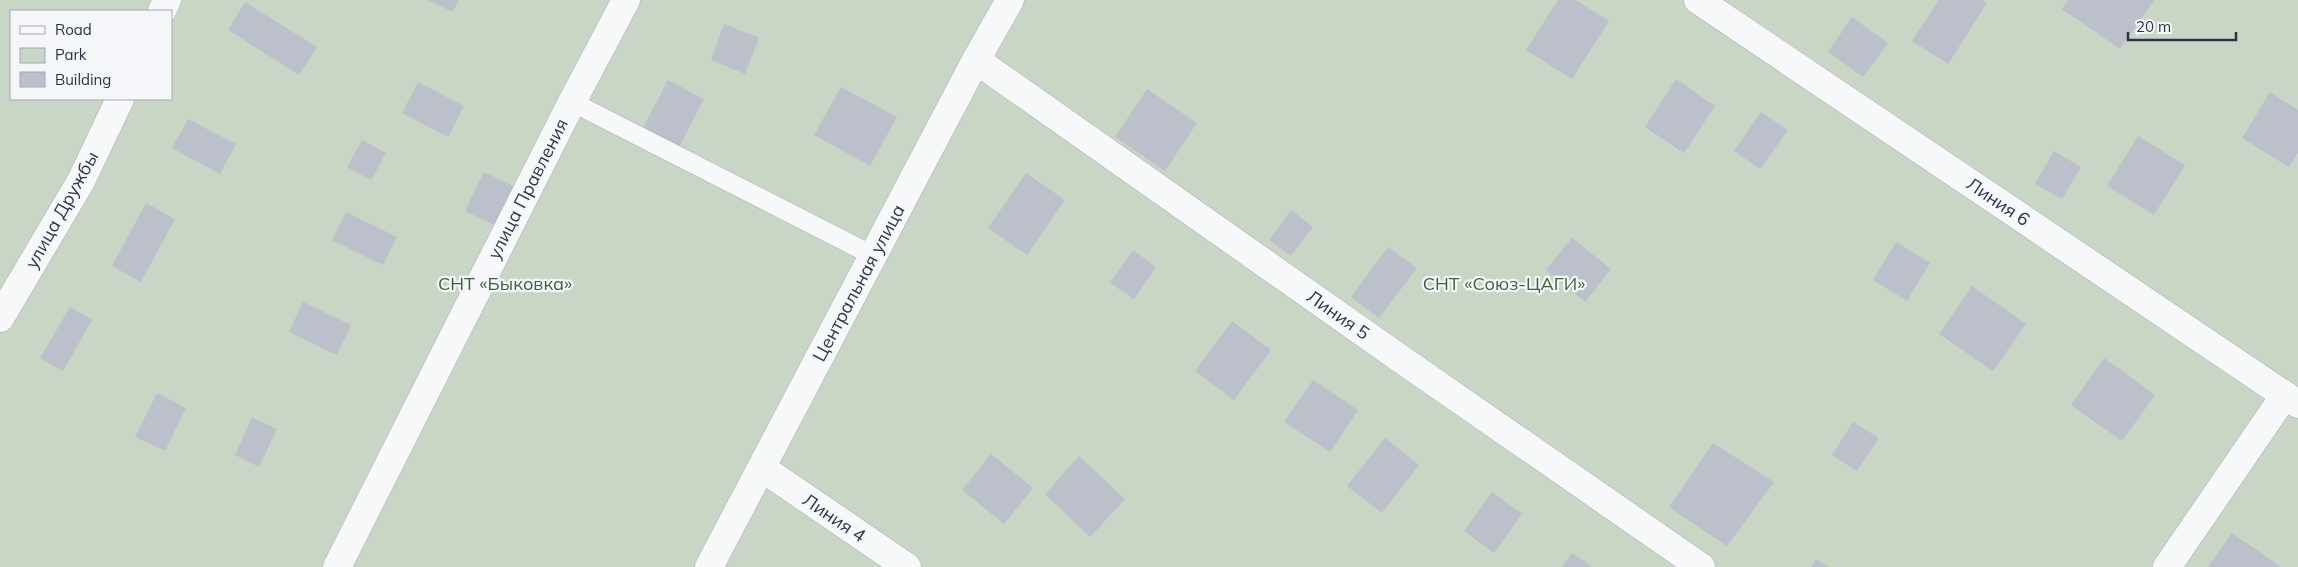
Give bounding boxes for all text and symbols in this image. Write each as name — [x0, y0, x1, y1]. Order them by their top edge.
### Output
legend — [10, 10, 172, 100]
scale bar — [2128, 10, 2236, 42]
text: 20 m — [2136, 17, 2171, 36]
text: Road — [55, 20, 92, 39]
text: Park — [55, 45, 87, 64]
text: Building — [55, 70, 111, 89]
street label: улица Правления — [482, 115, 573, 263]
street label: улица Дружбы — [20, 147, 103, 272]
street label: Линия 6 — [1962, 172, 2034, 231]
street label: Центральная улица — [807, 200, 910, 365]
park label: СНТ «Быковка» — [438, 272, 572, 295]
park label: СНТ «Союз-ЦАГИ» — [1423, 272, 1585, 295]
street label: Линия 5 — [1302, 285, 1374, 345]
street label: Линия 4 — [798, 488, 870, 547]

